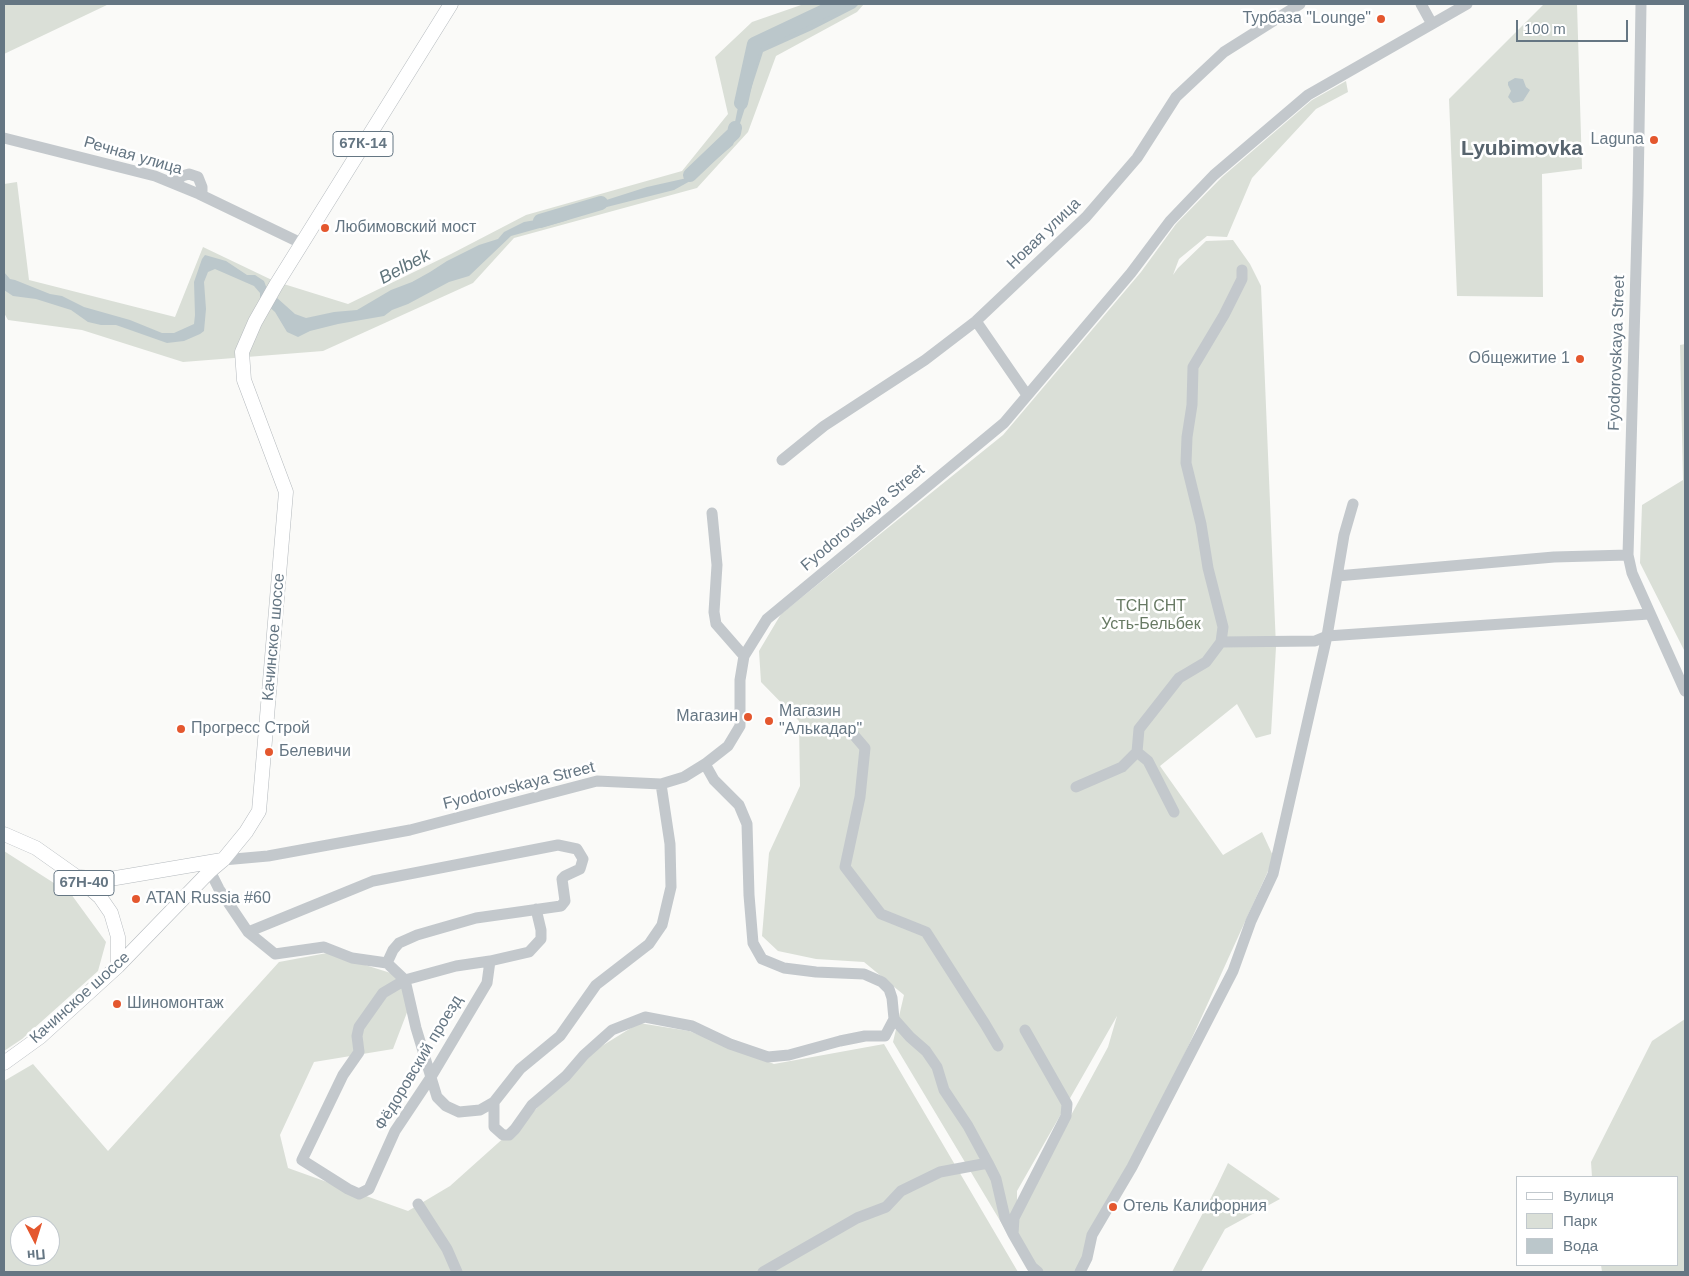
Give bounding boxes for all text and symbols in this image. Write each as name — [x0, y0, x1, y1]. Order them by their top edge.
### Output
place label: Турбаза "Lounge" — [1242, 9, 1371, 29]
scale bar — [1519, 10, 1632, 42]
marker: Турбаза "Lounge" — [1375, 13, 1387, 25]
text: 100 m — [1524, 20, 1566, 37]
place label: Laguna — [1591, 130, 1644, 150]
road number: 67К-14 — [333, 132, 393, 156]
street label: Речная улица — [82, 133, 184, 179]
marker: Laguna — [1648, 134, 1660, 146]
district label: Lyubimovka — [1461, 136, 1583, 162]
street label: Новая улица — [1003, 194, 1085, 274]
place label: Любимовский мост — [335, 218, 476, 238]
marker: Любимовский мост — [319, 222, 331, 234]
water label: Belbek — [376, 245, 434, 289]
street label: Fyodorovskaya Street — [1605, 275, 1629, 431]
place label: Общежитие 1 — [1469, 349, 1570, 369]
marker: Общежитие 1 — [1574, 353, 1586, 365]
street label: Fyodorovskaya Street — [797, 461, 929, 575]
street label: Качинское шоссе — [259, 572, 289, 702]
park label: ТСН СНТ Усть-Бельбек — [1101, 597, 1201, 635]
place label: Магазин "Алькадар" — [779, 702, 862, 740]
place label: Магазин — [676, 707, 738, 727]
marker: Магазин — [742, 711, 754, 723]
marker: Магазин "Алькадар" — [763, 715, 775, 727]
place label: Прогресс Строй — [191, 719, 310, 739]
marker: Прогресс Строй — [175, 723, 187, 735]
place label: Белевичи — [279, 742, 351, 762]
marker: Белевичи — [263, 746, 275, 758]
street label: Fyodorovskaya Street — [441, 758, 597, 814]
road number: 67H-40 — [54, 870, 114, 896]
place label: ATAN Russia #60 — [146, 889, 271, 909]
marker: ATAN Russia #60 — [130, 893, 142, 905]
street label: Качинское шоссе — [26, 948, 134, 1048]
street label: Фёдоровский проезд — [371, 992, 467, 1134]
place label: Шиномонтаж — [127, 994, 224, 1014]
marker: Шиномонтаж — [111, 998, 123, 1010]
legend — [1516, 1176, 1679, 1266]
text: Вулиця — [1563, 1187, 1614, 1204]
place label: Отель Калифорния — [1123, 1197, 1267, 1217]
marker: Отель Калифорния — [1107, 1201, 1119, 1213]
text: Парк — [1563, 1212, 1597, 1229]
north arrow — [10, 1216, 60, 1266]
text: Вода — [1563, 1237, 1598, 1254]
text: Пн — [26, 1246, 46, 1264]

